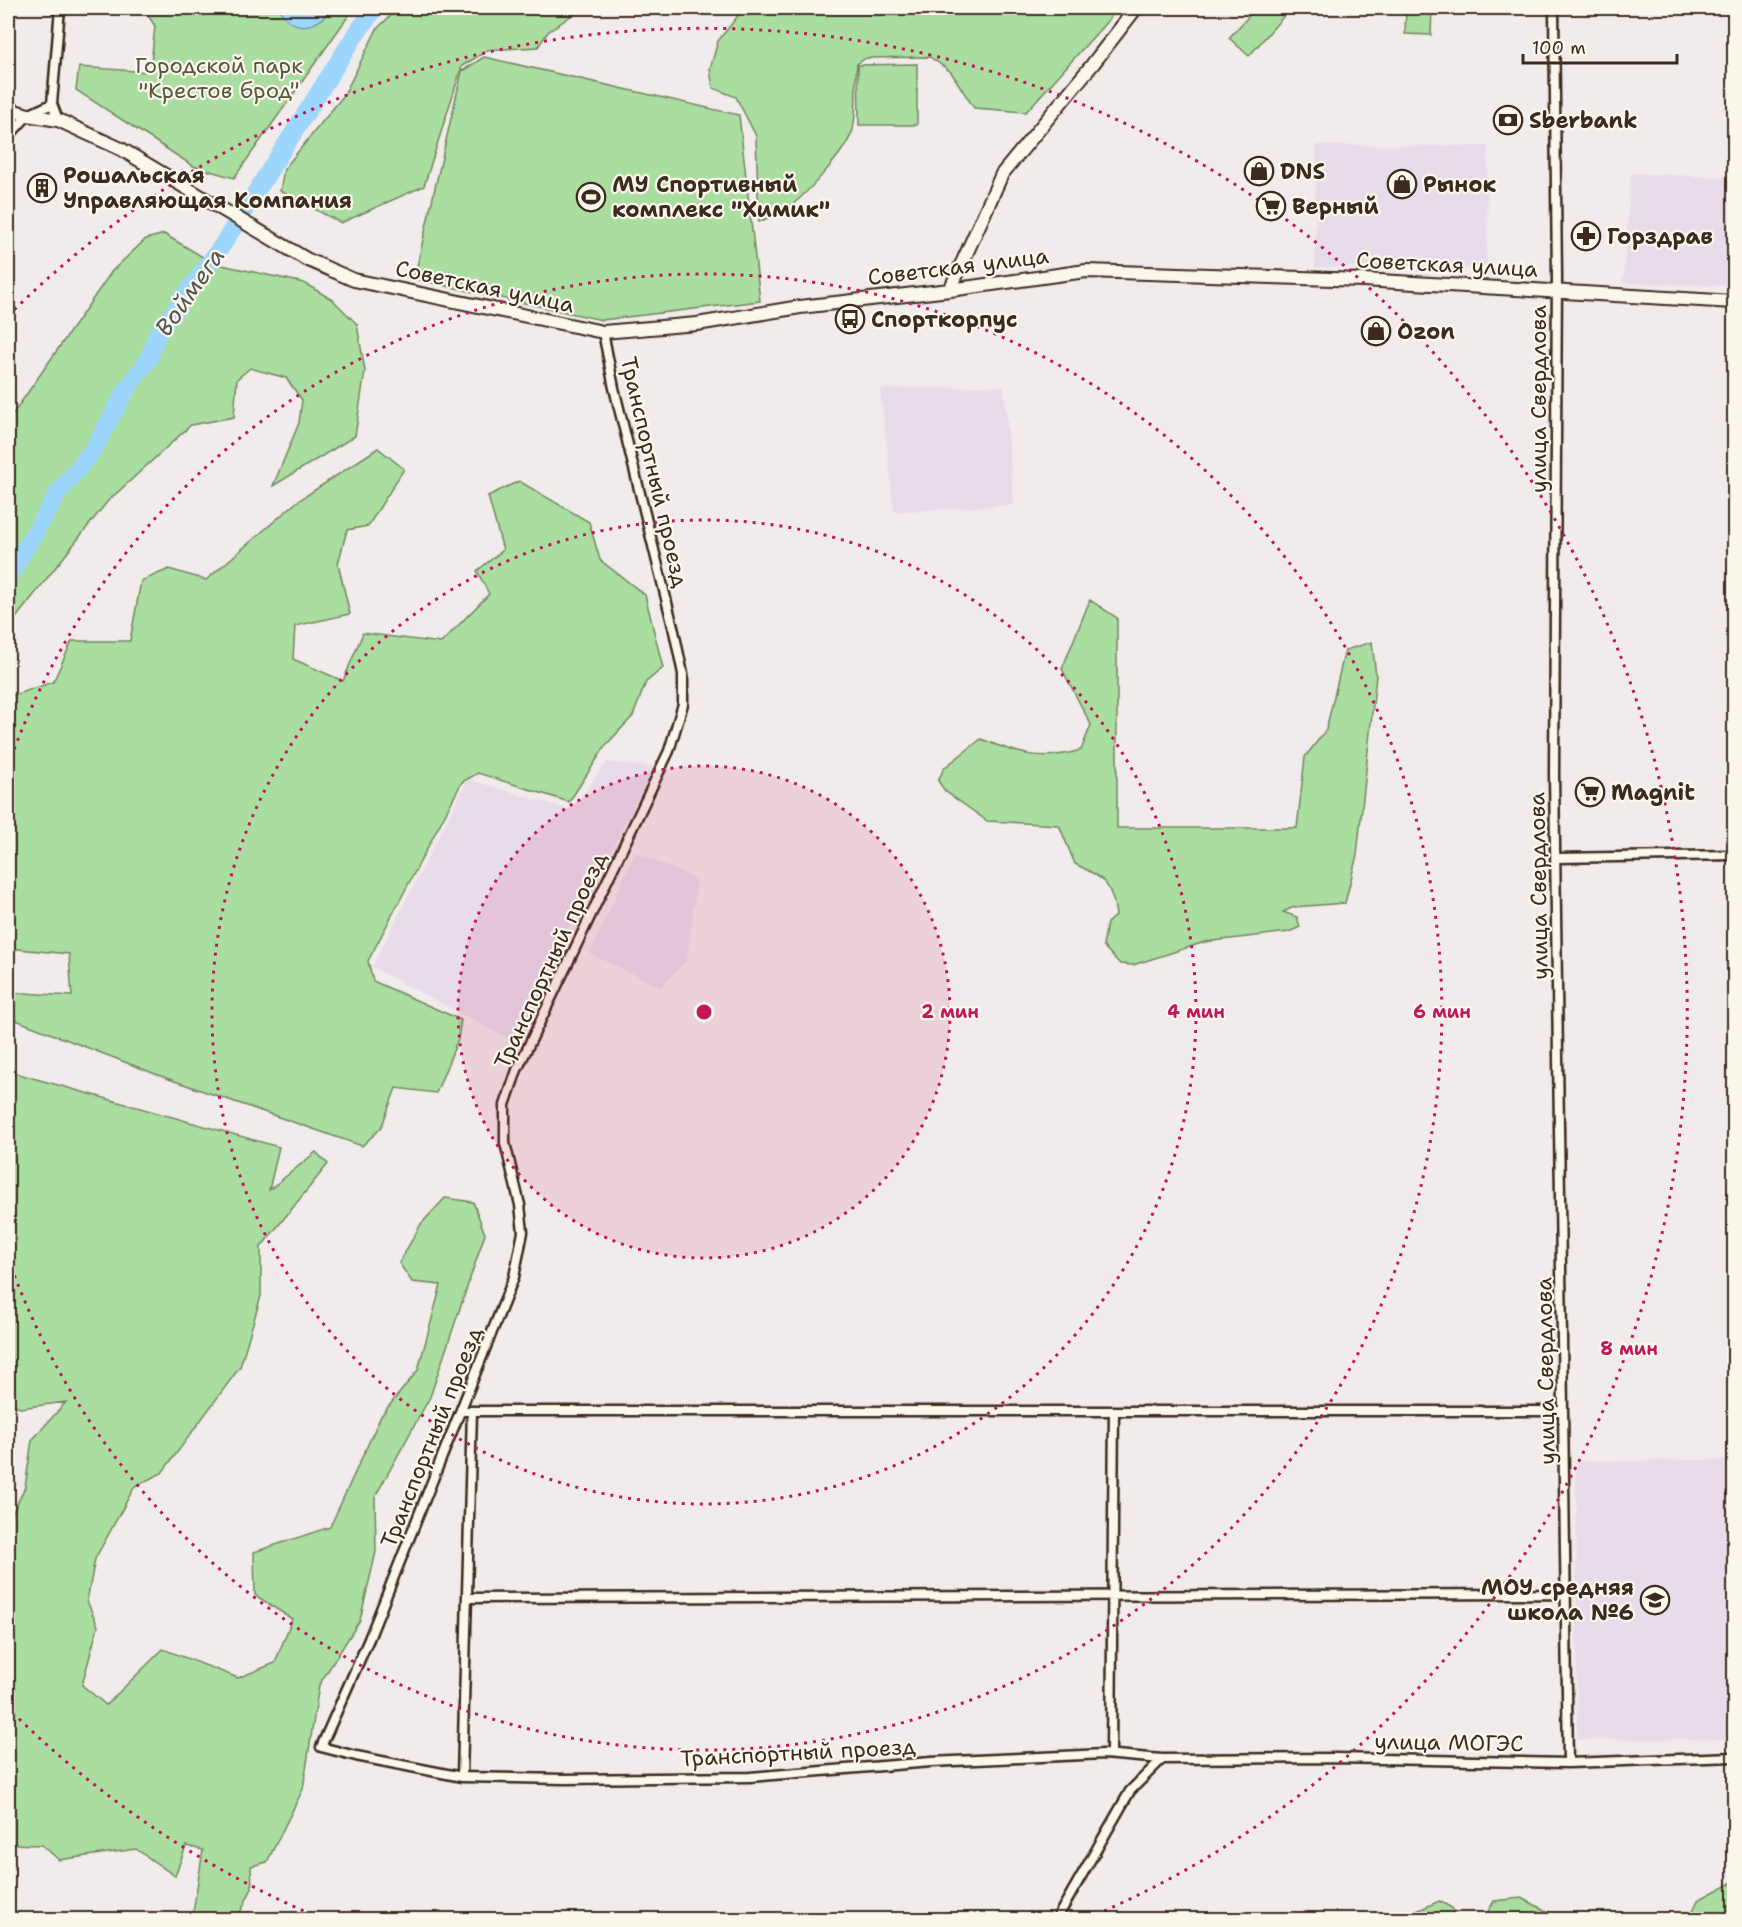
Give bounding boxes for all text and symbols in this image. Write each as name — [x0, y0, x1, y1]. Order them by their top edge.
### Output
scale bar — [1523, 27, 1678, 65]
text: 100 m — [1532, 36, 1586, 60]
park label: Городской парк "Крестов брод" — [135, 51, 303, 105]
bank icon: Sberbank — [1492, 104, 1524, 136]
place label: Sberbank — [1529, 106, 1638, 135]
shop icon: DNS — [1243, 155, 1275, 187]
place label: DNS — [1280, 157, 1325, 186]
place label: Рошальская Управляющая Компания — [63, 161, 352, 215]
shop icon: Рынок — [1386, 168, 1418, 200]
place label: МУ Спортивный комплекс "Химик" — [612, 170, 830, 224]
place label: Рынок — [1423, 170, 1497, 199]
building icon: Рошальская Управляющая Компания — [26, 172, 58, 204]
sports icon: МУ Спортивный комплекс "Химик" — [575, 181, 607, 213]
supermarket icon: Верный — [1255, 190, 1287, 222]
place label: Верный — [1292, 192, 1379, 221]
pharmacy icon: Горздрав — [1570, 220, 1602, 252]
place label: Горздрав — [1607, 222, 1713, 251]
water label: Воймега — [148, 241, 232, 343]
street label: Советская улица — [866, 241, 1050, 292]
street label: Советская улица — [1355, 245, 1539, 284]
street label: Советская улица — [393, 253, 577, 320]
bus stop icon: Спорткорпус — [834, 303, 866, 335]
place label: Спорткорпус — [871, 305, 1018, 334]
street label: улица Свердлова — [1524, 305, 1553, 493]
shop icon: Ozon — [1360, 315, 1392, 347]
place label: Ozon — [1397, 317, 1455, 346]
street label: Транспортный проезд — [614, 354, 695, 590]
supermarket icon: Magnit — [1574, 776, 1606, 808]
place label: Magnit — [1611, 778, 1695, 807]
street label: улица Свердлова — [1522, 792, 1555, 980]
street label: Транспортный проезд — [487, 847, 613, 1073]
text: 2 мин — [921, 1000, 979, 1024]
text: 4 мин — [1167, 1000, 1225, 1024]
text: 6 мин — [1413, 1000, 1471, 1024]
centre of rings — [694, 1002, 714, 1022]
street label: улица Свердлова — [1529, 1277, 1562, 1465]
street label: Транспортный проезд — [374, 1322, 489, 1552]
text: 8 мин — [1600, 1337, 1658, 1361]
place label: МОУ средняя школа №6 — [1481, 1573, 1634, 1627]
school or university icon: МОУ средняя школа №6 — [1639, 1584, 1671, 1616]
street label: улица МОГЭС — [1374, 1727, 1524, 1758]
street label: Транспортный проезд — [679, 1732, 917, 1773]

